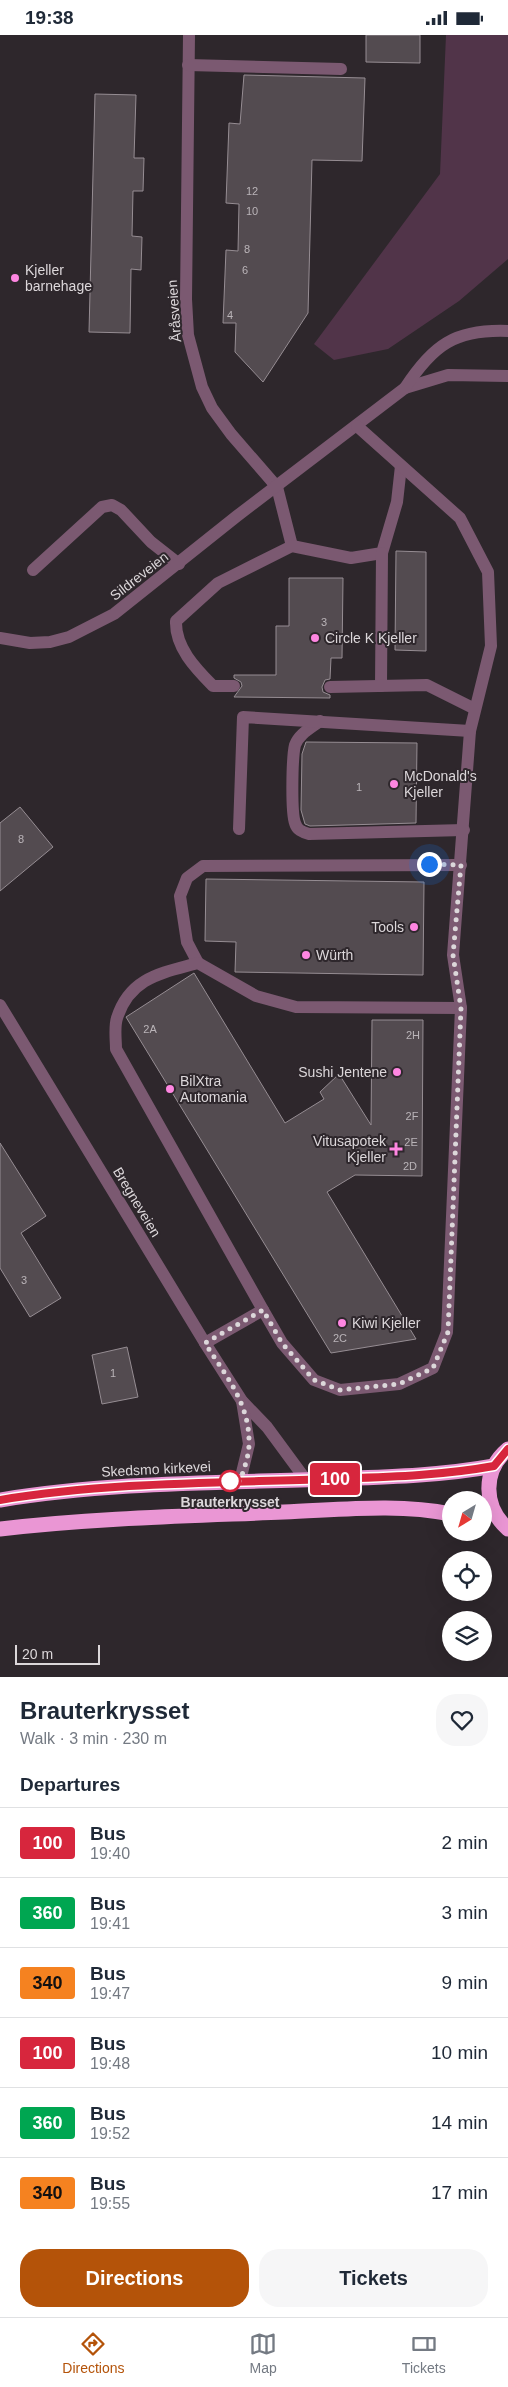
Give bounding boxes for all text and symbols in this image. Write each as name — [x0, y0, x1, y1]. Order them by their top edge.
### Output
text: 19:38 — [25, 7, 74, 28]
house number: 12 — [246, 185, 258, 197]
house number: 10 — [246, 205, 258, 217]
house number: 8 — [244, 243, 250, 255]
place label: Kjeller barnehage — [25, 262, 92, 294]
house number: 6 — [242, 264, 248, 276]
marker: Kjeller barnehage — [9, 272, 21, 284]
street label: Åråsveien — [164, 279, 184, 343]
house number: 4 — [227, 309, 233, 321]
street label: Sildreveien — [107, 548, 171, 604]
house number: 3 — [321, 616, 327, 628]
place label: Circle K Kjeller — [325, 630, 417, 646]
marker: Circle K Kjeller — [309, 632, 321, 644]
place label: McDonald's Kjeller — [404, 768, 477, 800]
marker: McDonald's Kjeller — [388, 778, 400, 790]
house number: 1 — [356, 781, 362, 793]
house number: 8 — [18, 833, 24, 845]
your location — [417, 852, 442, 877]
place label: Tools — [371, 919, 404, 935]
marker: Tools — [408, 921, 420, 933]
place label: Würth — [316, 947, 353, 963]
marker: Würth — [300, 949, 312, 961]
house number: 2A — [143, 1023, 157, 1035]
house number: 2H — [406, 1029, 420, 1041]
place label: Sushi Jentene — [298, 1064, 387, 1080]
marker: Sushi Jentene — [391, 1066, 403, 1078]
place label: BilXtra Automania — [180, 1073, 247, 1105]
marker: BilXtra Automania — [164, 1083, 176, 1095]
house number: 2F — [406, 1110, 419, 1122]
place label: Vitusapotek Kjeller — [313, 1133, 387, 1165]
house number: 2E — [404, 1136, 418, 1148]
marker: Vitusapotek Kjeller — [390, 1143, 402, 1155]
house number: 2D — [403, 1160, 417, 1172]
street label: Bregneveien — [110, 1164, 164, 1240]
house number: 3 — [21, 1274, 27, 1286]
place label: Kiwi Kjeller — [352, 1315, 421, 1331]
marker: Kiwi Kjeller — [336, 1317, 348, 1329]
house number: 2C — [333, 1332, 347, 1344]
house number: 1 — [110, 1367, 116, 1379]
street label: Skedsmo kirkevei — [101, 1458, 211, 1480]
line badge: 100 — [306, 1463, 364, 1495]
text: 100 — [320, 1469, 350, 1489]
marker: Brauterkrysset — [219, 1470, 241, 1492]
north arrow — [442, 1491, 492, 1541]
map controls — [442, 1491, 492, 1661]
place label: Brauterkrysset — [181, 1494, 280, 1510]
button: locate — [442, 1551, 492, 1601]
button: layers — [442, 1611, 492, 1661]
scale bar — [15, 1642, 100, 1665]
text: 20 m — [22, 1646, 53, 1662]
button: heart — [436, 1694, 488, 1746]
text: Brauterkrysset — [20, 1697, 189, 1724]
text: Walk · 3 min · 230 m — [20, 1730, 167, 1747]
text: Departures — [20, 1774, 120, 1795]
text: Bus — [90, 1823, 126, 1844]
text: 2 min — [442, 1832, 488, 1853]
text: 100 — [32, 1833, 63, 1853]
text: 19:40 — [90, 1845, 130, 1862]
text: Bus — [90, 1893, 126, 1914]
text: 3 min — [442, 1902, 488, 1923]
text: 360 — [32, 1903, 63, 1923]
text: 19:41 — [90, 1915, 130, 1932]
text: Bus — [90, 1963, 126, 1984]
text: 9 min — [442, 1972, 488, 1993]
text: 340 — [32, 1973, 63, 1993]
text: 19:47 — [90, 1985, 130, 2002]
text: Bus — [90, 2033, 126, 2054]
text: 10 min — [431, 2042, 488, 2063]
text: 100 — [32, 2043, 63, 2063]
text: 19:48 — [90, 2055, 130, 2072]
text: Bus — [90, 2103, 126, 2124]
text: 14 min — [431, 2112, 488, 2133]
text: 360 — [32, 2113, 63, 2133]
text: 19:52 — [90, 2125, 130, 2142]
text: Bus — [90, 2173, 126, 2194]
text: 17 min — [431, 2182, 488, 2203]
text: 340 — [32, 2183, 63, 2203]
text: 19:55 — [90, 2195, 130, 2212]
button: Directions — [20, 2249, 249, 2307]
button: Tickets — [259, 2249, 488, 2307]
tab: Directions — [62, 2330, 125, 2376]
tab: Map — [249, 2330, 277, 2376]
tab: Tickets — [402, 2330, 446, 2376]

